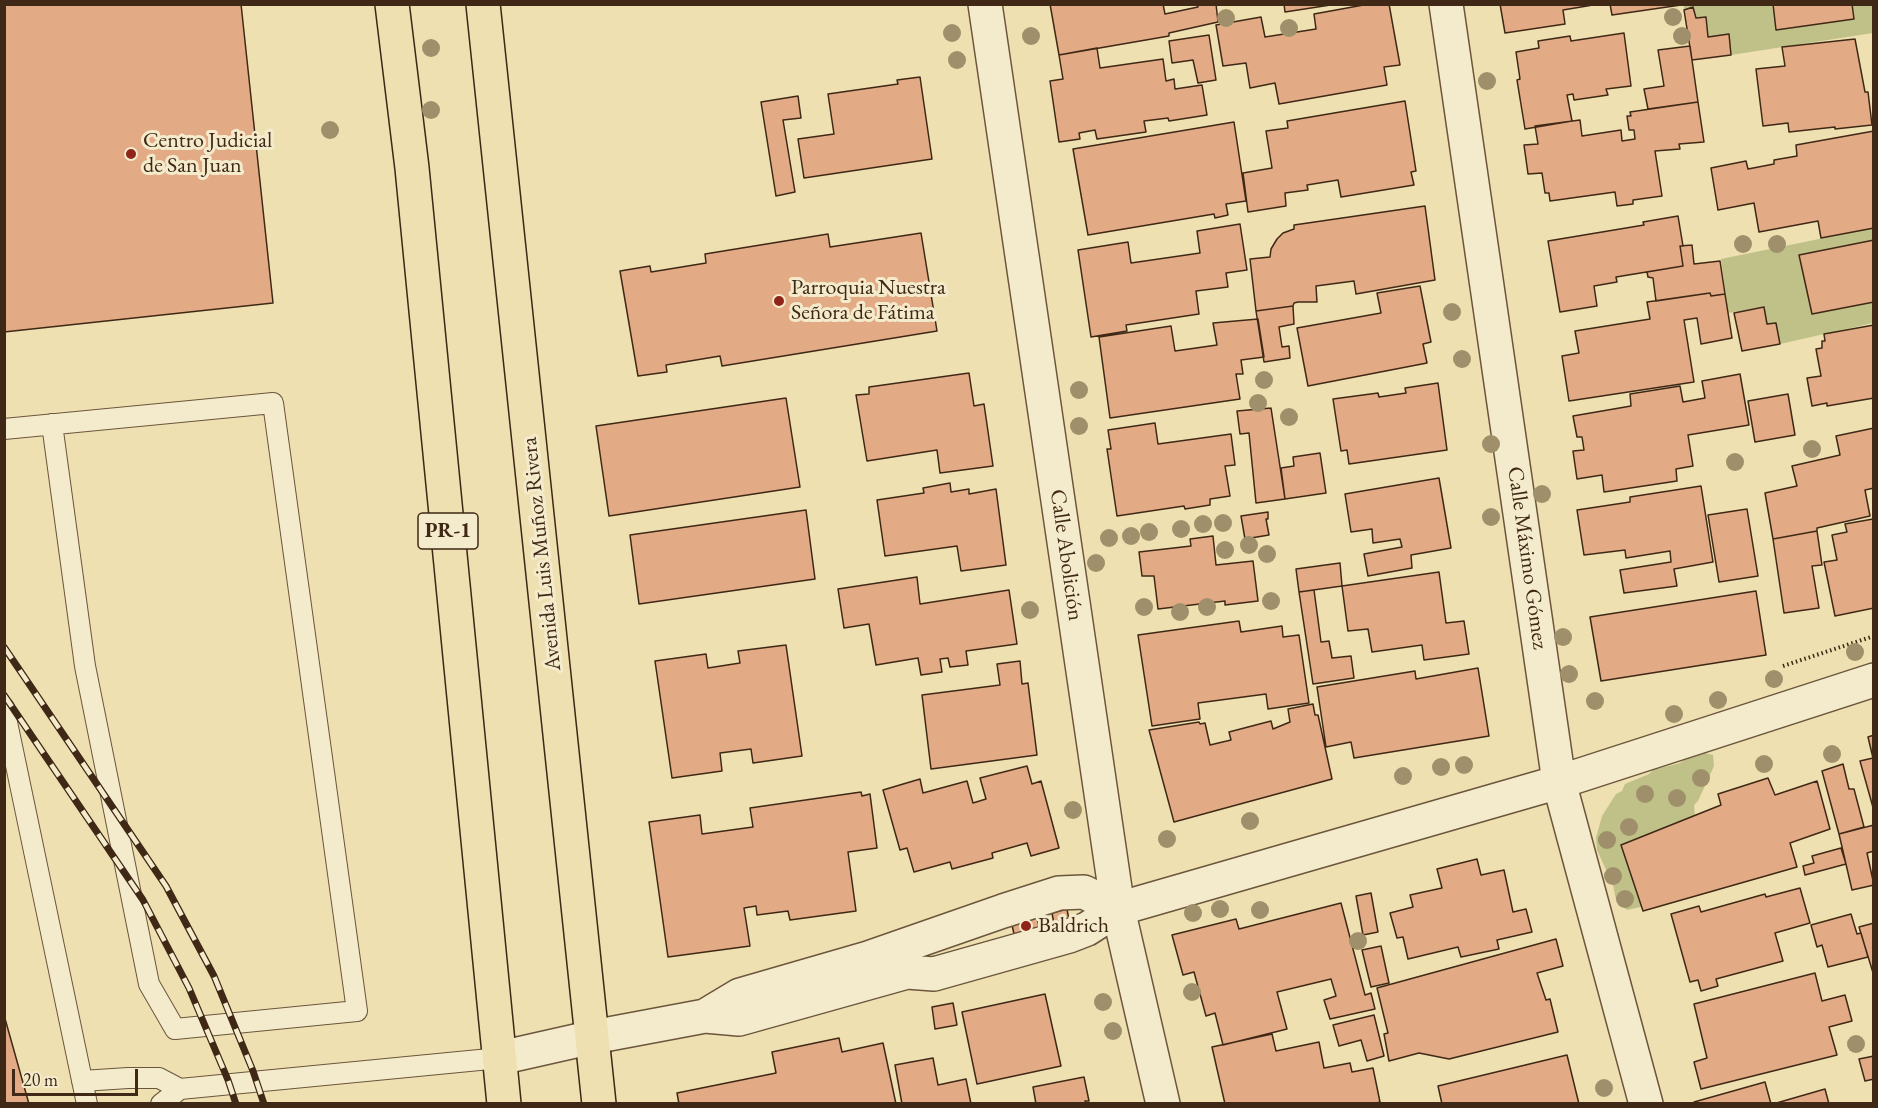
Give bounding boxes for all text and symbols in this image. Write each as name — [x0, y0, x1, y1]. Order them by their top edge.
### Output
place label: Centro Judicial de San Juan — [143, 128, 272, 180]
marker: Centro Judicial de San Juan — [124, 147, 138, 161]
place label: Parroquia Nuestra Señora de Fátima — [791, 275, 946, 326]
marker: Parroquia Nuestra Señora de Fátima — [772, 294, 786, 308]
street label: Avenida Luis Muñoz Rivera — [517, 436, 567, 672]
street label: Calle Máximo Gómez — [1501, 465, 1553, 651]
street label: Calle Abolición — [1044, 488, 1088, 622]
road number: PR-1 — [418, 513, 478, 549]
place label: Baldrich — [1038, 913, 1109, 939]
marker: Baldrich — [1019, 919, 1033, 933]
scale bar — [15, 1057, 141, 1095]
text: 20 m — [23, 1068, 58, 1091]

